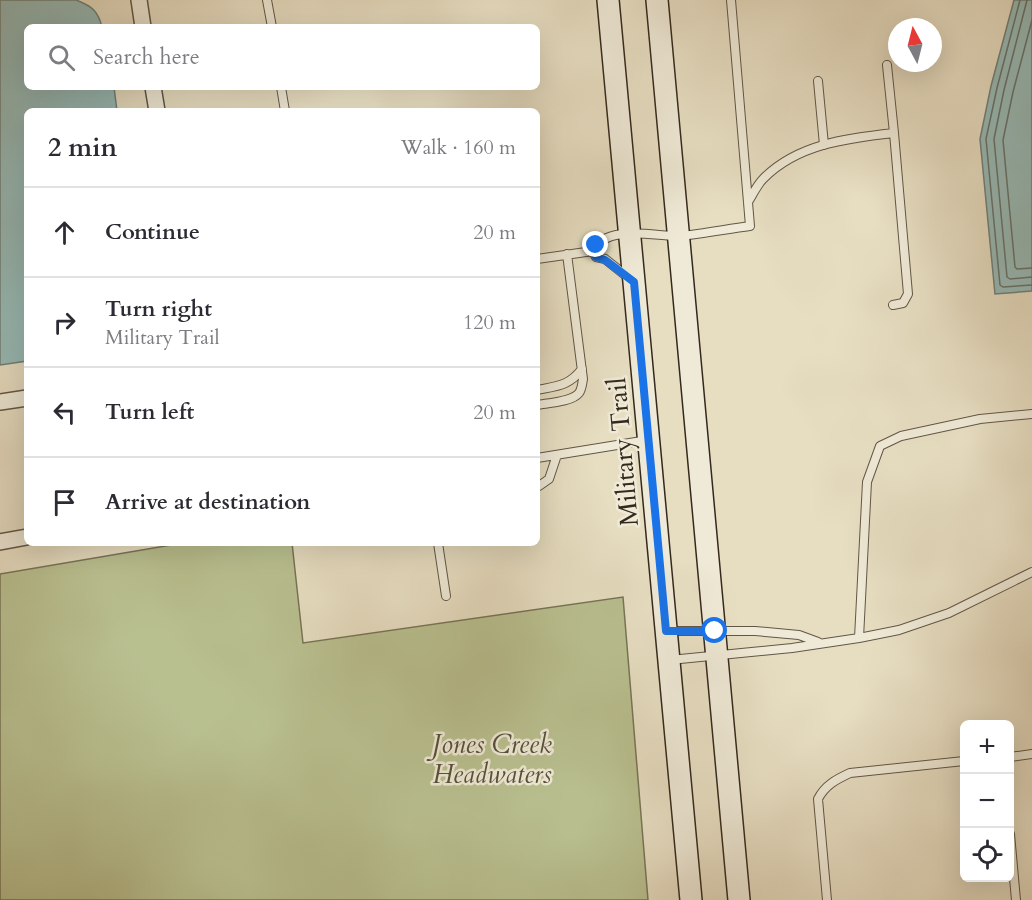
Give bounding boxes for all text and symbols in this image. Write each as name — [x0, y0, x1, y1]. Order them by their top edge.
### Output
north arrow — [888, 18, 942, 72]
search box — [24, 24, 540, 90]
icon: search — [45, 41, 78, 74]
text: Search here — [93, 42, 200, 72]
text: 2 min — [48, 130, 117, 165]
text: Walk · 160 m — [401, 134, 516, 161]
icon: ahead — [48, 216, 81, 249]
text: Continue — [105, 217, 200, 247]
text: 20 m — [473, 219, 516, 246]
route end — [582, 231, 608, 257]
text: Turn right — [105, 294, 212, 324]
icon: right — [48, 306, 81, 339]
text: 120 m — [463, 309, 516, 336]
text: Military Trail — [105, 324, 220, 351]
street label: Military Trail — [599, 376, 647, 528]
icon: left — [48, 396, 81, 429]
text: Turn left — [105, 397, 194, 427]
text: 20 m — [473, 399, 516, 426]
icon: arrive — [48, 486, 81, 519]
text: Arrive at destination — [105, 487, 310, 517]
route start — [701, 617, 727, 643]
map controls — [960, 720, 1014, 882]
button: + — [960, 720, 1014, 774]
park label: Jones Creek Headwaters — [426, 727, 552, 792]
button: − — [960, 774, 1014, 828]
button: locate — [960, 828, 1014, 882]

